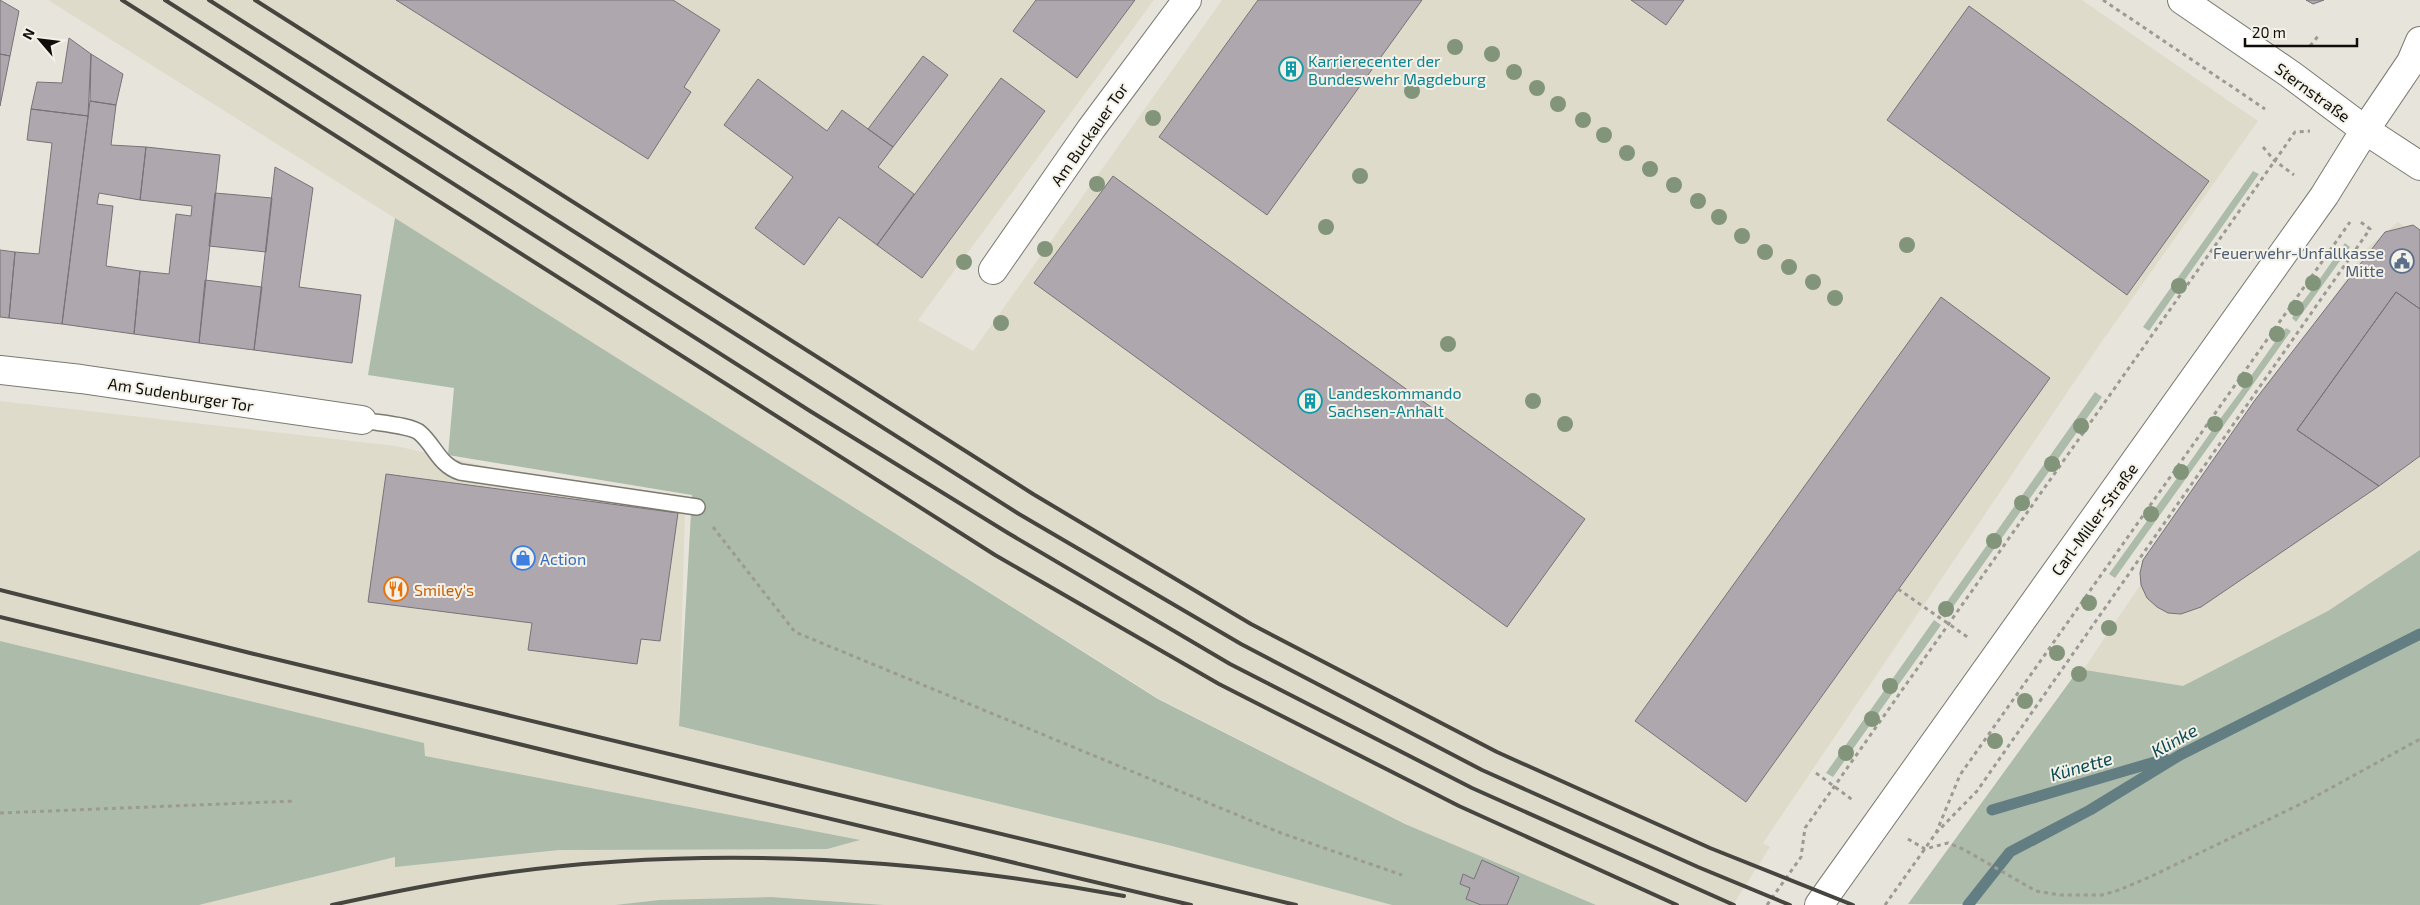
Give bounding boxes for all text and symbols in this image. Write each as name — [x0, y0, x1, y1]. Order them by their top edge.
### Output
north arrow — [15, 15, 65, 65]
scale bar — [2245, 15, 2358, 47]
text: 20 m — [2252, 23, 2286, 41]
text: N — [18, 25, 38, 42]
place label: Karrierecenter der Bundeswehr Magdeburg — [1308, 51, 1486, 88]
building icon: Karrierecenter der Bundeswehr Magdeburg — [1278, 56, 1304, 82]
street label: Sternstraße — [2272, 58, 2354, 126]
street label: Am Buckauer Tor — [1046, 78, 1132, 189]
place label: Feuerwehr-Unfallkasse Mitte — [2213, 243, 2384, 280]
public building icon: Feuerwehr-Unfallkasse Mitte — [2389, 248, 2415, 274]
street label: Am Sudenburger Tor — [107, 373, 256, 415]
place label: Landeskommando Sachsen-Anhalt — [1328, 383, 1462, 420]
building icon: Landeskommando Sachsen-Anhalt — [1297, 388, 1323, 414]
street label: Carl-Miller-Straße — [2047, 459, 2141, 579]
shop icon: Action — [510, 545, 536, 571]
place label: Action — [540, 549, 586, 568]
restaurant icon: Smiley's — [383, 576, 409, 602]
place label: Smiley's — [414, 580, 474, 599]
water label: Klinke — [2147, 718, 2201, 762]
water label: Künette — [2047, 747, 2115, 785]

